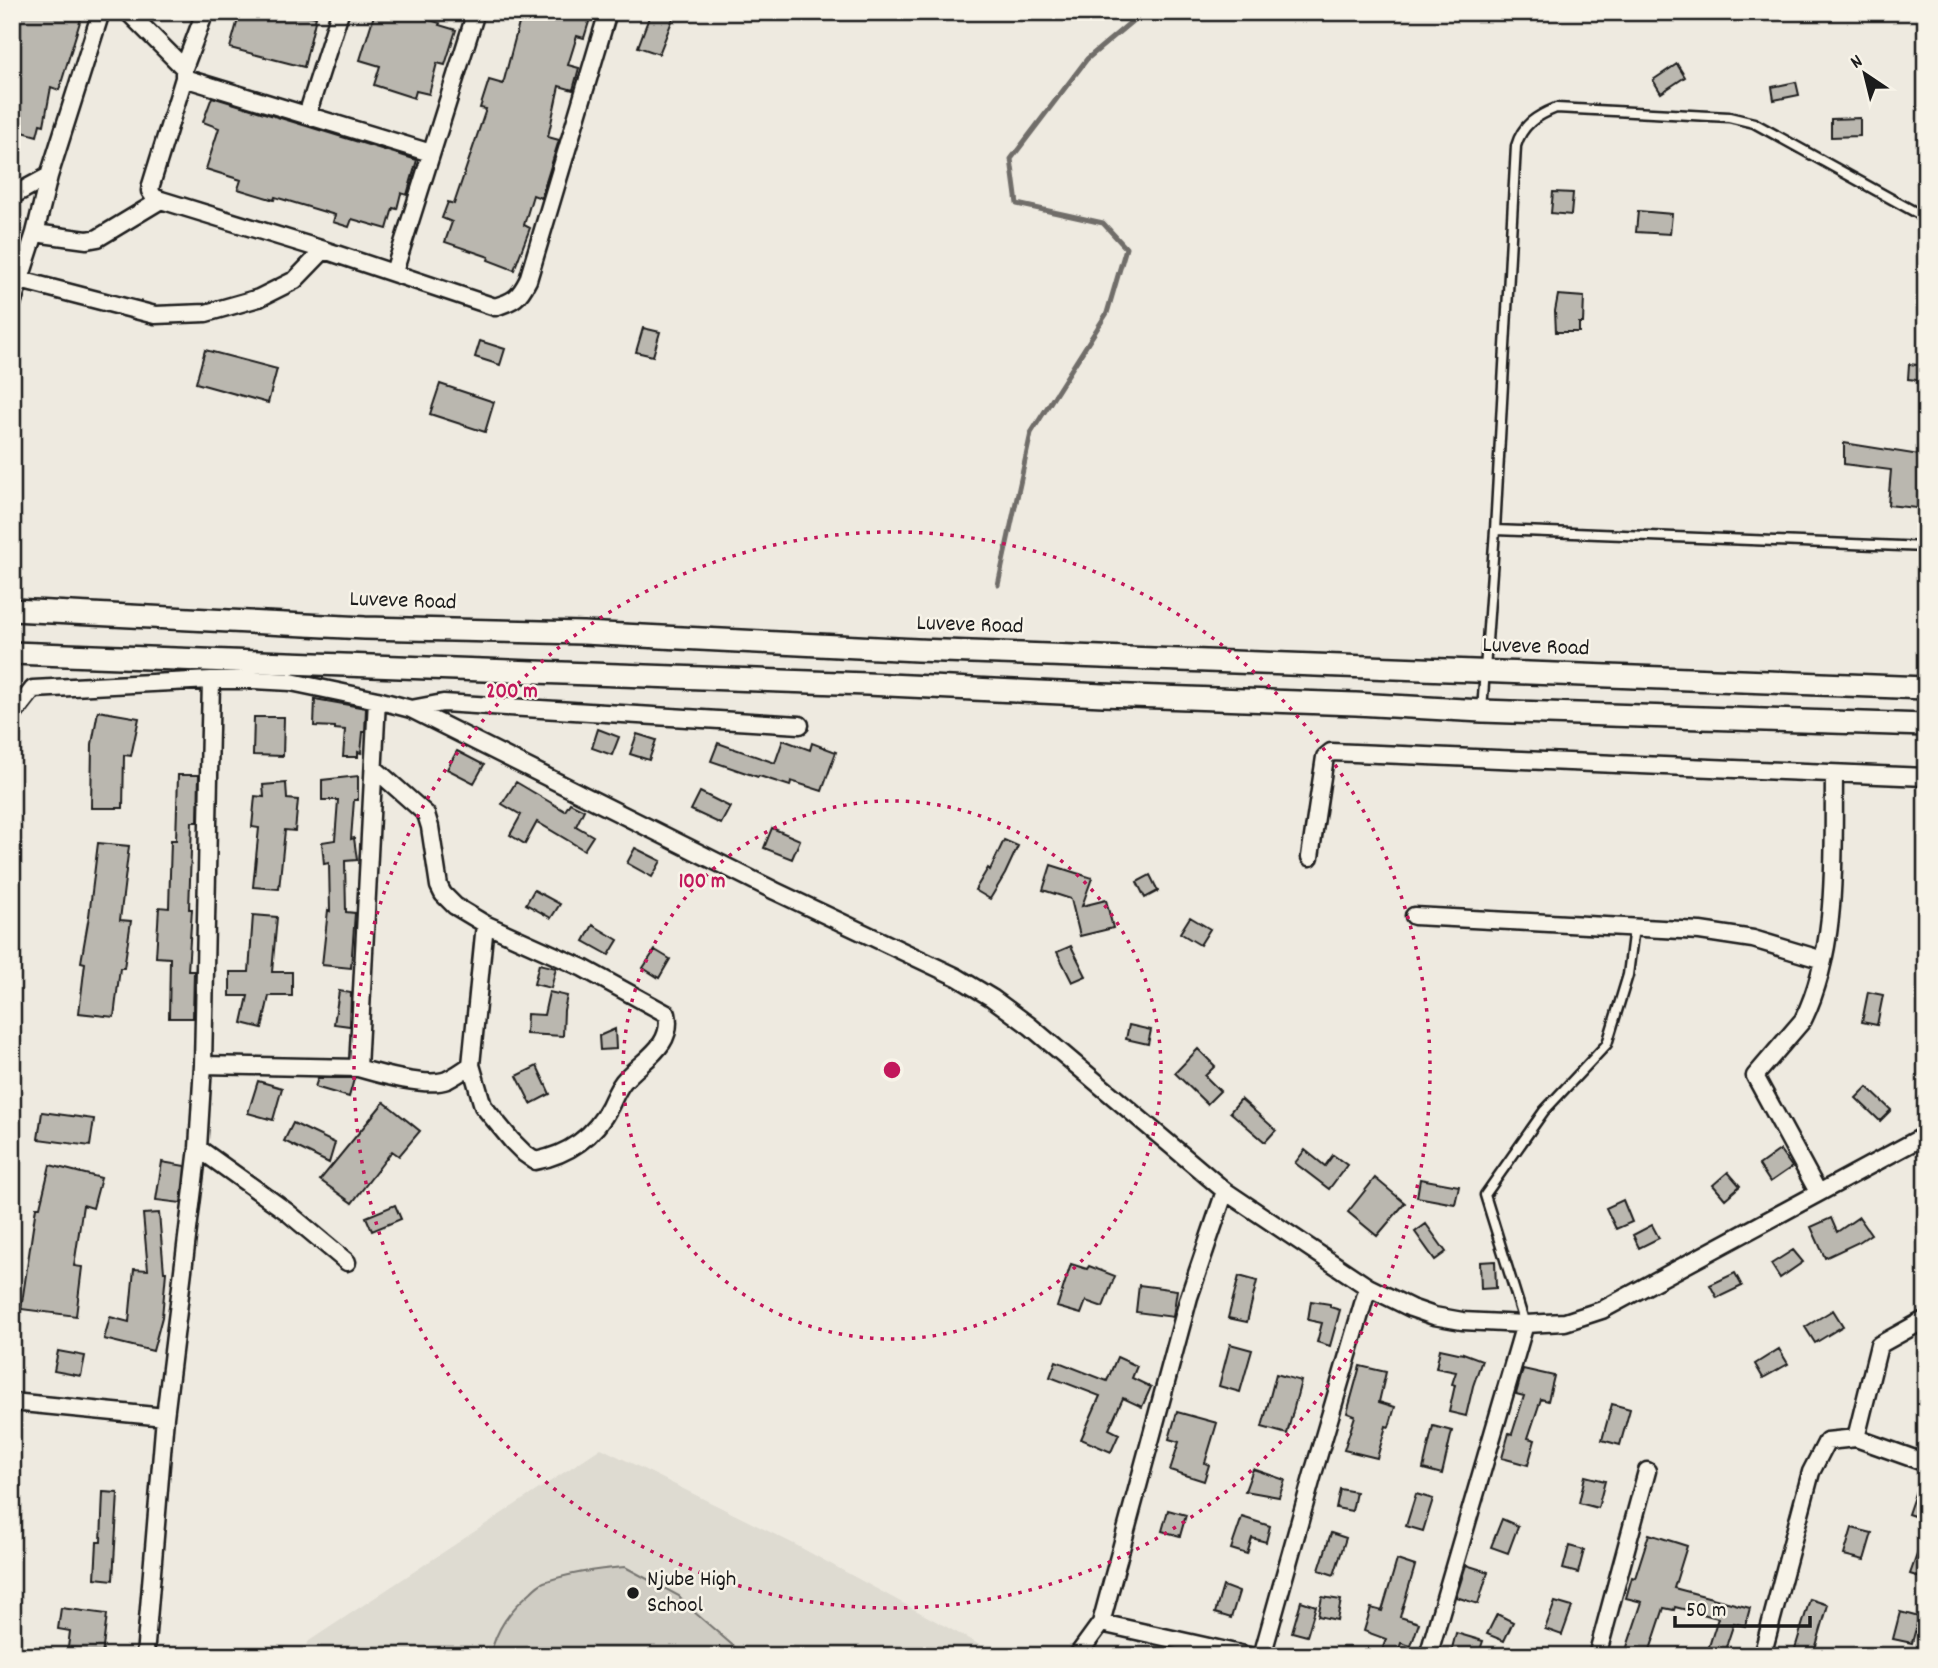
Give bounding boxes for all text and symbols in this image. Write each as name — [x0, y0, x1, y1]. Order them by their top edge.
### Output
north arrow — [1829, 38, 1899, 108]
text: N — [1846, 49, 1869, 77]
street label: Luveve Road — [349, 584, 457, 620]
street label: Luveve Road — [916, 608, 1024, 644]
street label: Luveve Road — [1482, 630, 1590, 666]
text: 200 m — [486, 678, 538, 708]
text: 100 m — [679, 868, 725, 898]
centre of rings — [880, 1058, 904, 1082]
place label: Njube High School — [647, 1564, 736, 1623]
scale bar — [1675, 1584, 1810, 1628]
marker: Njube High School — [625, 1585, 641, 1601]
text: 50 m — [1686, 1597, 1726, 1627]

